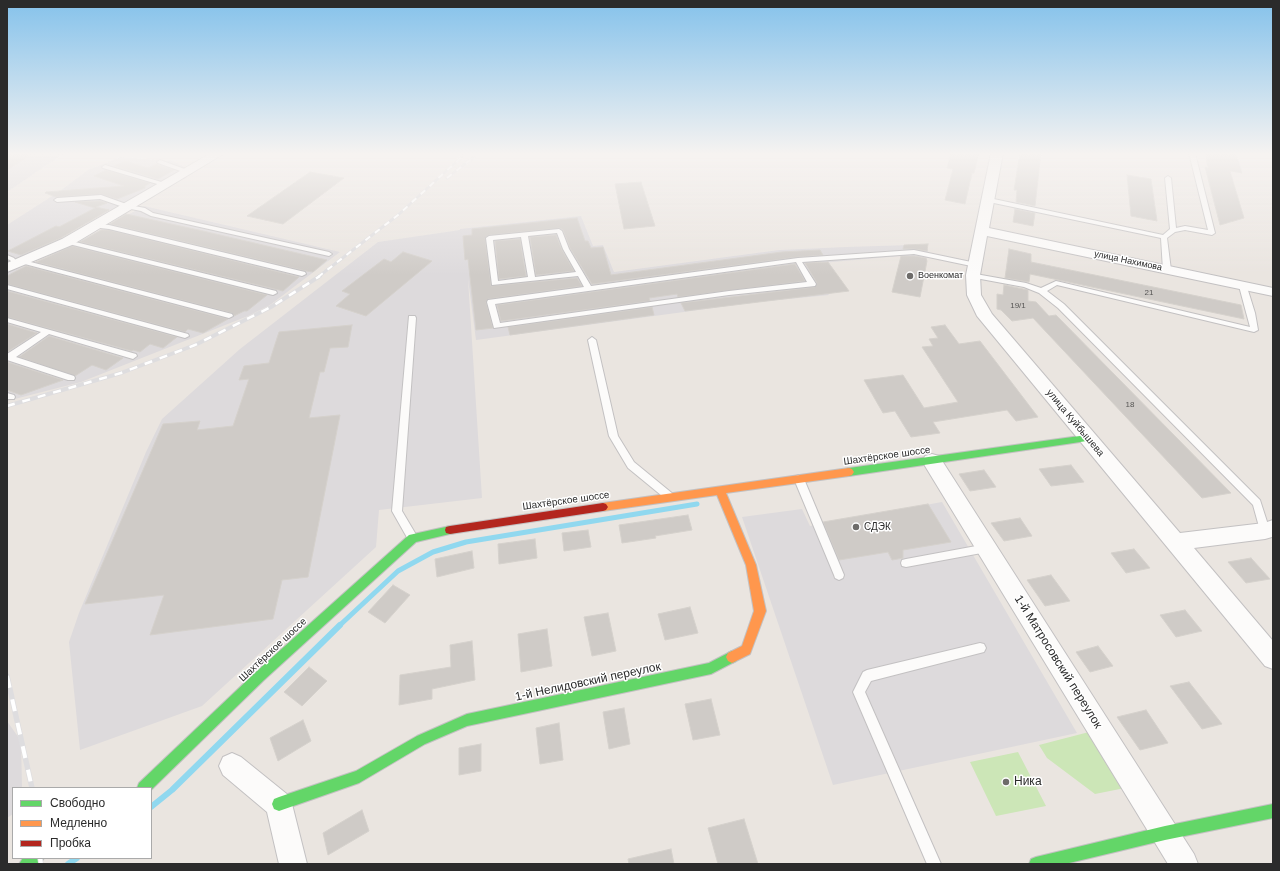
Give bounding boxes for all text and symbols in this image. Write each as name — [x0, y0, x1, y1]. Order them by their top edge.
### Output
street label: улица Нахимова — [1093, 249, 1163, 273]
marker: Военкомат — [905, 271, 915, 281]
place label: Военкомат — [918, 271, 963, 281]
house number: 21 — [1145, 288, 1153, 298]
house number: 19/1 — [1010, 301, 1026, 311]
street label: улица Куйбышева — [1043, 387, 1107, 459]
house number: 18 — [1126, 400, 1134, 410]
street label: Шахтёрское шоссе — [843, 444, 931, 468]
street label: Шахтёрское шоссе — [522, 489, 610, 513]
place label: СДЭК — [864, 521, 891, 533]
marker: СДЭК — [851, 522, 861, 532]
street label: 1-й Матросовский переулок — [1011, 593, 1105, 731]
street label: Шахтёрское шоссе — [237, 616, 309, 684]
street label: 1-й Нелидовский переулок — [514, 660, 662, 704]
place label: Ника — [1014, 775, 1042, 789]
marker: Ника — [1001, 777, 1011, 787]
legend — [12, 787, 152, 859]
text: Свободно — [50, 796, 105, 810]
text: Медленно — [50, 816, 107, 830]
text: Пробка — [50, 836, 91, 850]

